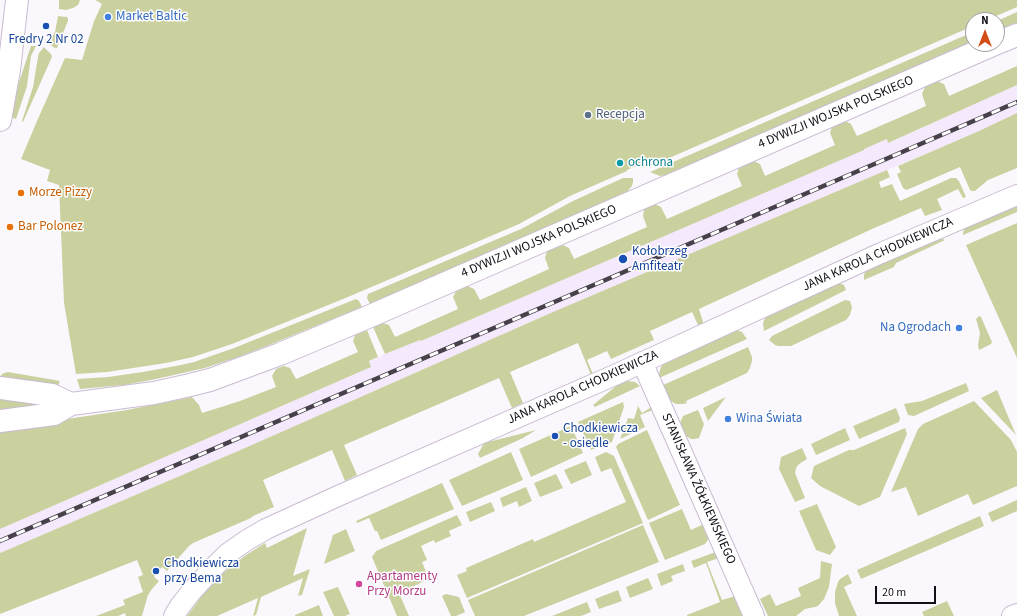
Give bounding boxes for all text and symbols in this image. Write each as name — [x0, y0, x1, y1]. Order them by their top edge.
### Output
place label: Market Baltic — [116, 9, 187, 25]
marker: Market Baltic — [103, 12, 113, 22]
north arrow — [965, 12, 1005, 52]
text: N — [981, 13, 989, 28]
marker: Fredry 2 Nr 02 — [41, 21, 51, 31]
place label: Fredry 2 Nr 02 — [8, 32, 84, 48]
street label: 4 DYWIZJI WOJSKA POLSKIEGO — [756, 73, 916, 153]
place label: Recepcja — [596, 107, 645, 123]
marker: Recepcja — [583, 110, 593, 120]
place label: ochrona — [628, 155, 673, 171]
marker: ochrona — [615, 158, 625, 168]
place label: Morze Pizzy — [29, 185, 92, 201]
marker: Morze Pizzy — [16, 188, 26, 198]
street label: 4 DYWIZJI WOJSKA POLSKIEGO — [459, 202, 619, 282]
street label: JANA KAROLA CHODKIEWICZA — [800, 215, 956, 295]
place label: Bar Polonez — [18, 219, 83, 235]
marker: Bar Polonez — [5, 222, 15, 232]
place label: Kołobrzeg Amfiteatr — [632, 244, 687, 275]
marker: Kołobrzeg Amfiteatr — [617, 253, 629, 265]
place label: Na Ogrodach — [880, 320, 951, 336]
marker: Na Ogrodach — [954, 323, 964, 333]
street label: JANA KAROLA CHODKIEWICZA — [505, 348, 661, 428]
street label: STANISŁAWA ŻÓŁKIEWSKIEGO — [658, 411, 738, 567]
place label: Wina Świata — [736, 411, 802, 427]
marker: Wina Świata — [723, 414, 733, 424]
place label: Chodkiewicza - osiedle — [563, 421, 638, 452]
marker: Chodkiewicza - osiedle — [550, 431, 560, 441]
place label: Chodkiewicza przy Bema — [164, 556, 239, 587]
marker: Chodkiewicza przy Bema — [151, 566, 161, 576]
place label: Apartamenty Przy Morzu — [367, 569, 438, 600]
scale bar — [877, 578, 938, 604]
marker: Apartamenty Przy Morzu — [354, 579, 364, 589]
text: 20 m — [882, 584, 906, 601]

